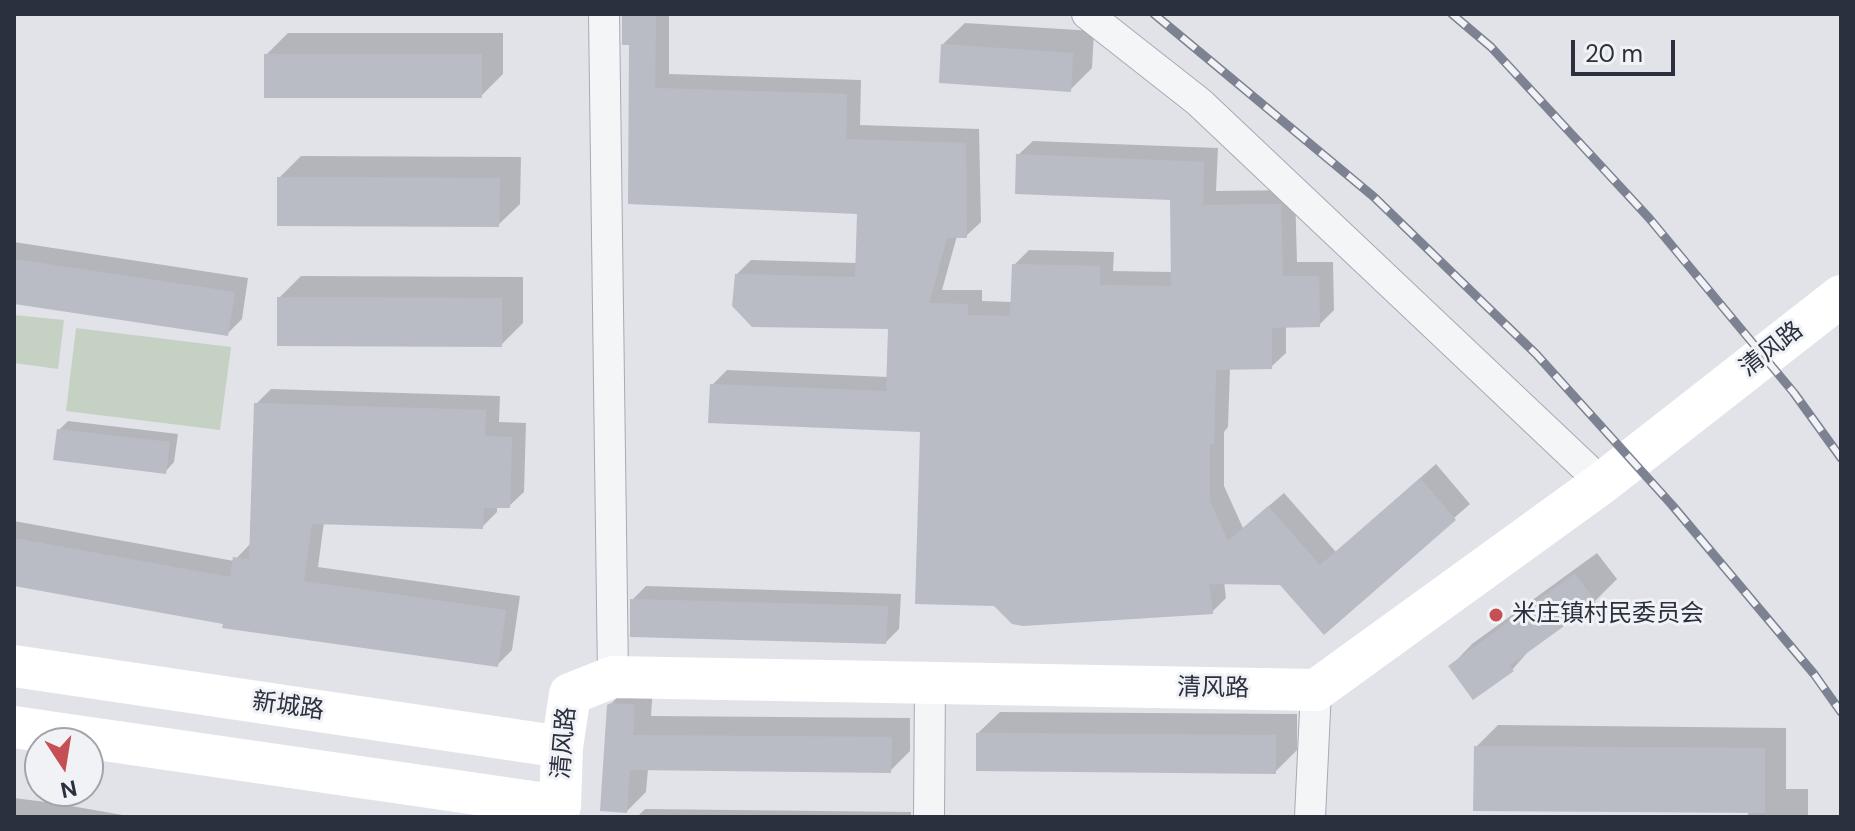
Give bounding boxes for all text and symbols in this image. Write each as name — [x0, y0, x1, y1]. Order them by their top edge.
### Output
scale bar — [1575, 24, 1679, 74]
text: 20 m — [1585, 38, 1643, 69]
street label: 清风路 — [1735, 316, 1809, 384]
place label: 米庄镇村民委员会 — [1512, 601, 1704, 629]
marker: 米庄镇村民委员会 — [1487, 606, 1505, 624]
street label: 清风路 — [1177, 674, 1249, 704]
street label: 新城路 — [250, 688, 326, 726]
street label: 清风路 — [548, 706, 582, 780]
north arrow — [24, 727, 104, 807]
text: N — [58, 773, 80, 805]

